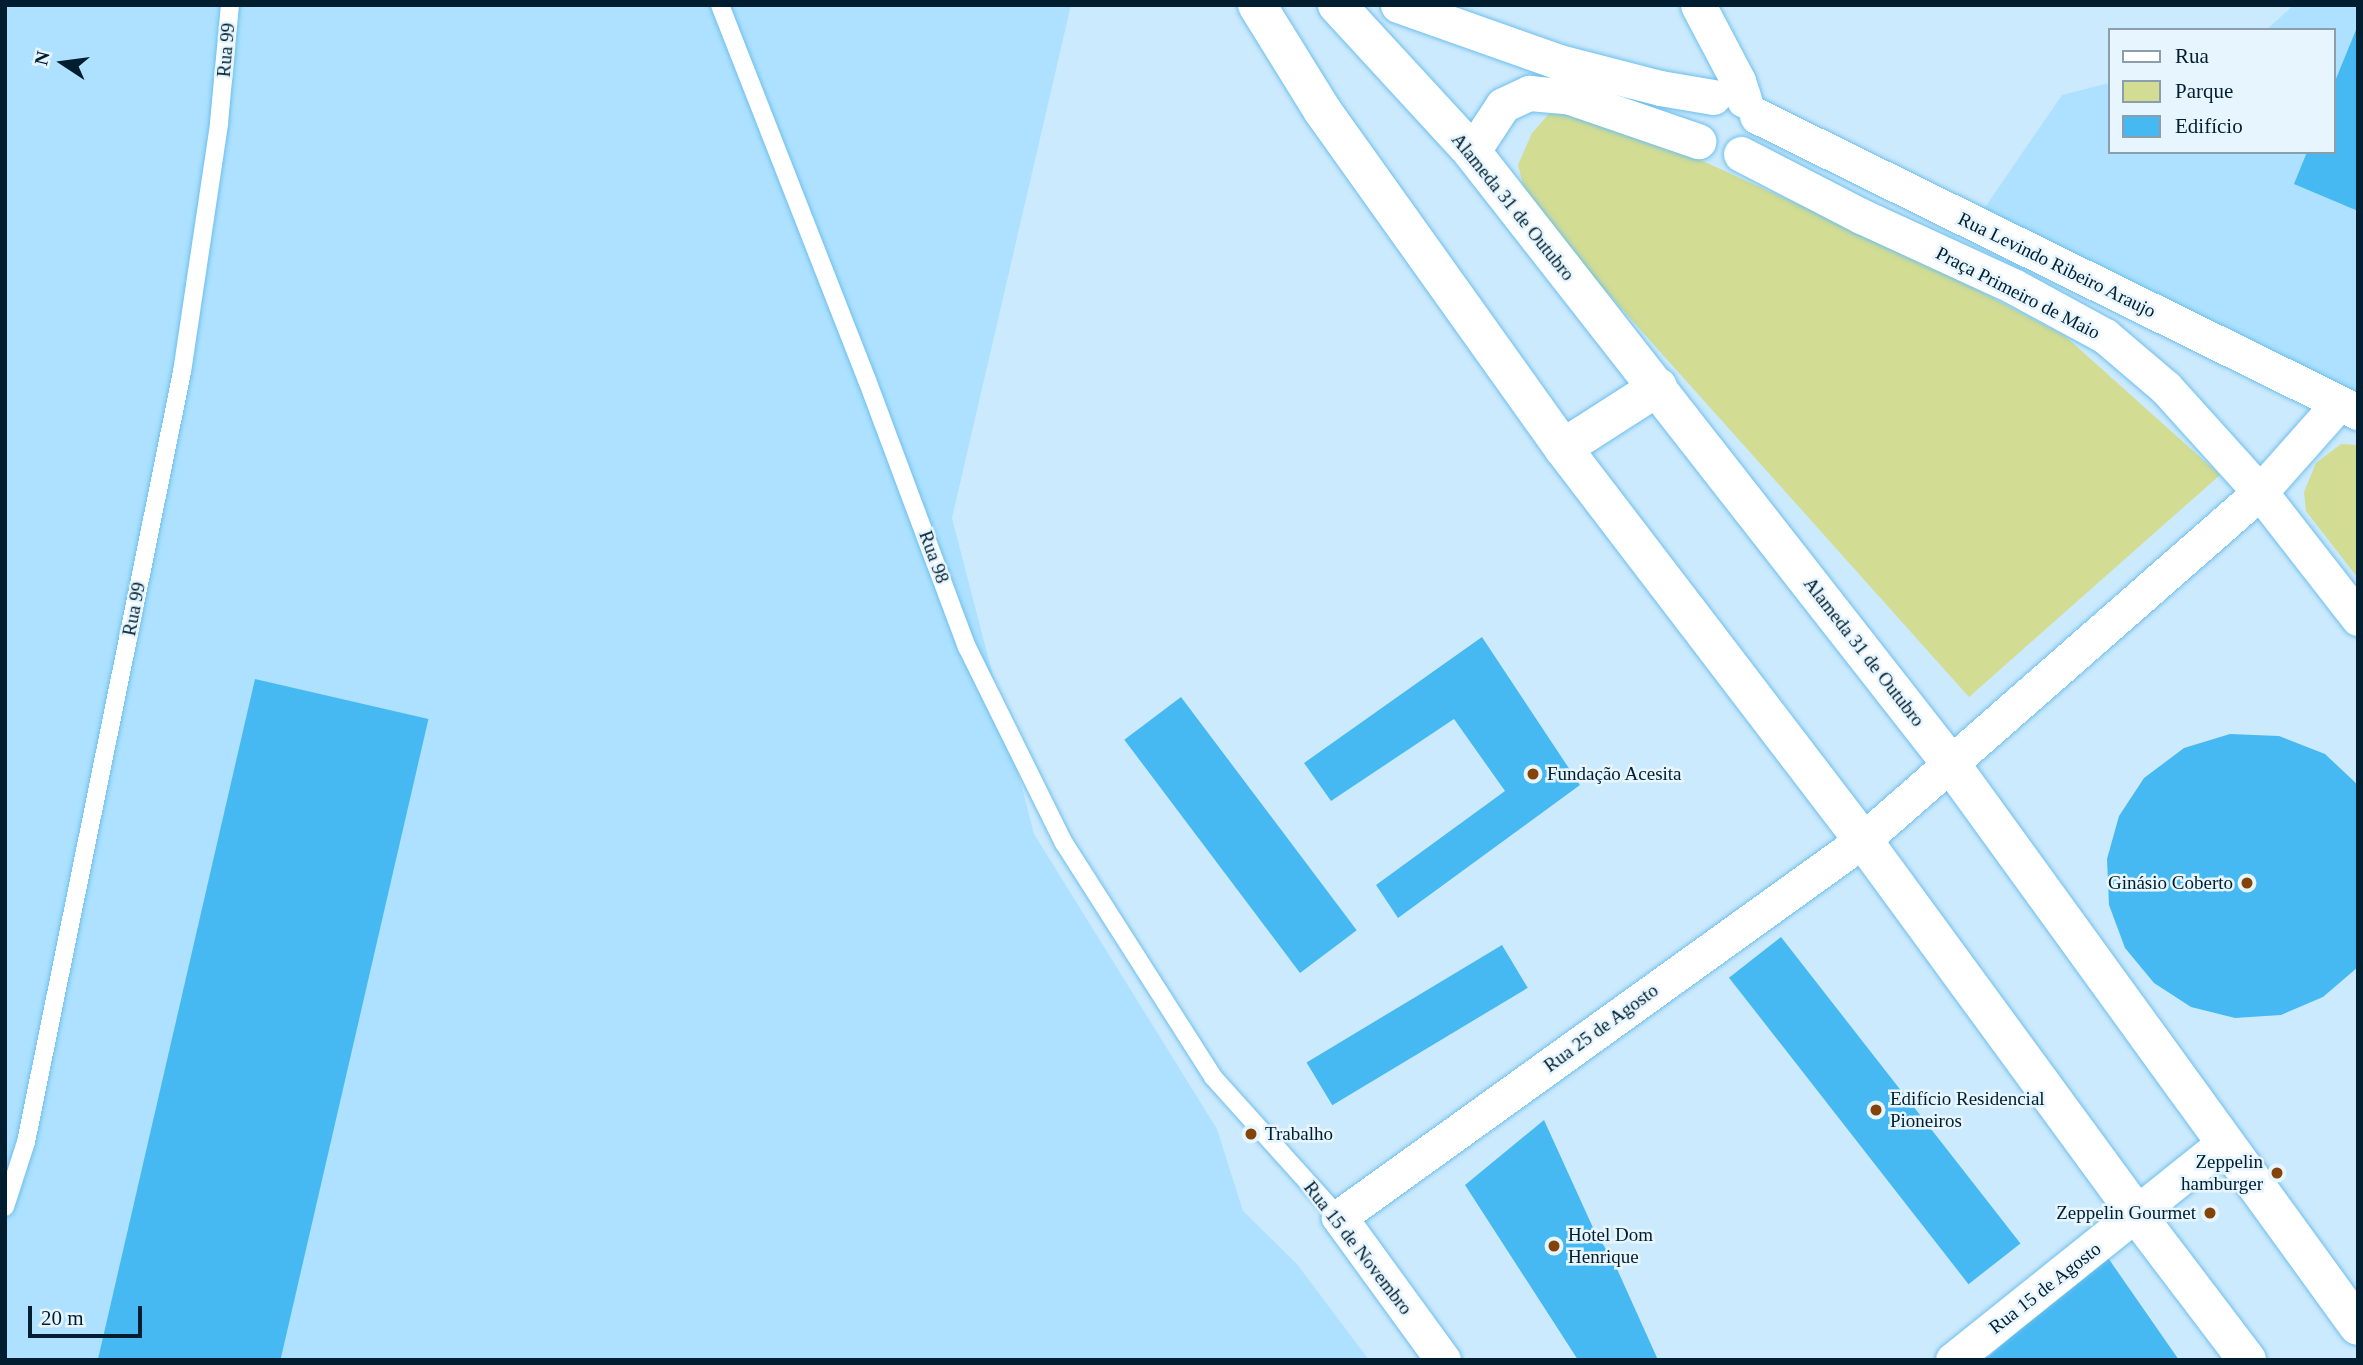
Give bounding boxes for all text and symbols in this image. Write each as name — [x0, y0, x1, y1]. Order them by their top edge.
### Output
street label: Rua 99 — [212, 22, 240, 78]
north arrow — [28, 28, 98, 98]
legend — [2108, 28, 2335, 154]
text: Rua — [2175, 44, 2209, 68]
text: N — [30, 49, 54, 67]
text: Parque — [2175, 79, 2233, 103]
text: Edifício — [2175, 114, 2243, 138]
street label: Alameda 31 de Outubro — [1447, 129, 1579, 285]
street label: Rua Levindo Ribeiro Araujo — [1954, 207, 2160, 323]
street label: Praça Primeiro de Maio — [1932, 242, 2104, 344]
street label: Rua 98 — [914, 528, 954, 586]
street label: Alameda 31 de Outubro — [1799, 573, 1929, 731]
street label: Rua 99 — [118, 580, 150, 638]
place label: Fundação Acesita — [1547, 763, 1683, 785]
marker: Fundação Acesita — [1525, 766, 1541, 782]
place label: Ginásio Coberto — [2108, 872, 2233, 894]
marker: Ginásio Coberto — [2239, 875, 2255, 891]
street label: Rua 25 de Agosto — [1539, 979, 1663, 1077]
place label: Edifício Residencial Pioneiros — [1890, 1088, 2045, 1132]
marker: Edifício Residencial Pioneiros — [1868, 1102, 1884, 1118]
place label: Trabalho — [1265, 1123, 1333, 1145]
marker: Trabalho — [1243, 1126, 1259, 1142]
place label: Zeppelin hamburger — [2181, 1151, 2263, 1195]
marker: Zeppelin hamburger — [2269, 1165, 2285, 1181]
street label: Rua 15 de Novembro — [1299, 1177, 1417, 1319]
place label: Zeppelin Gourmet — [2056, 1202, 2196, 1224]
marker: Zeppelin Gourmet — [2202, 1205, 2218, 1221]
place label: Hotel Dom Henrique — [1568, 1224, 1653, 1268]
street label: Rua 15 de Agosto — [1984, 1237, 2106, 1339]
marker: Hotel Dom Henrique — [1546, 1238, 1562, 1254]
scale bar — [32, 1292, 145, 1336]
text: 20 m — [41, 1306, 84, 1330]

